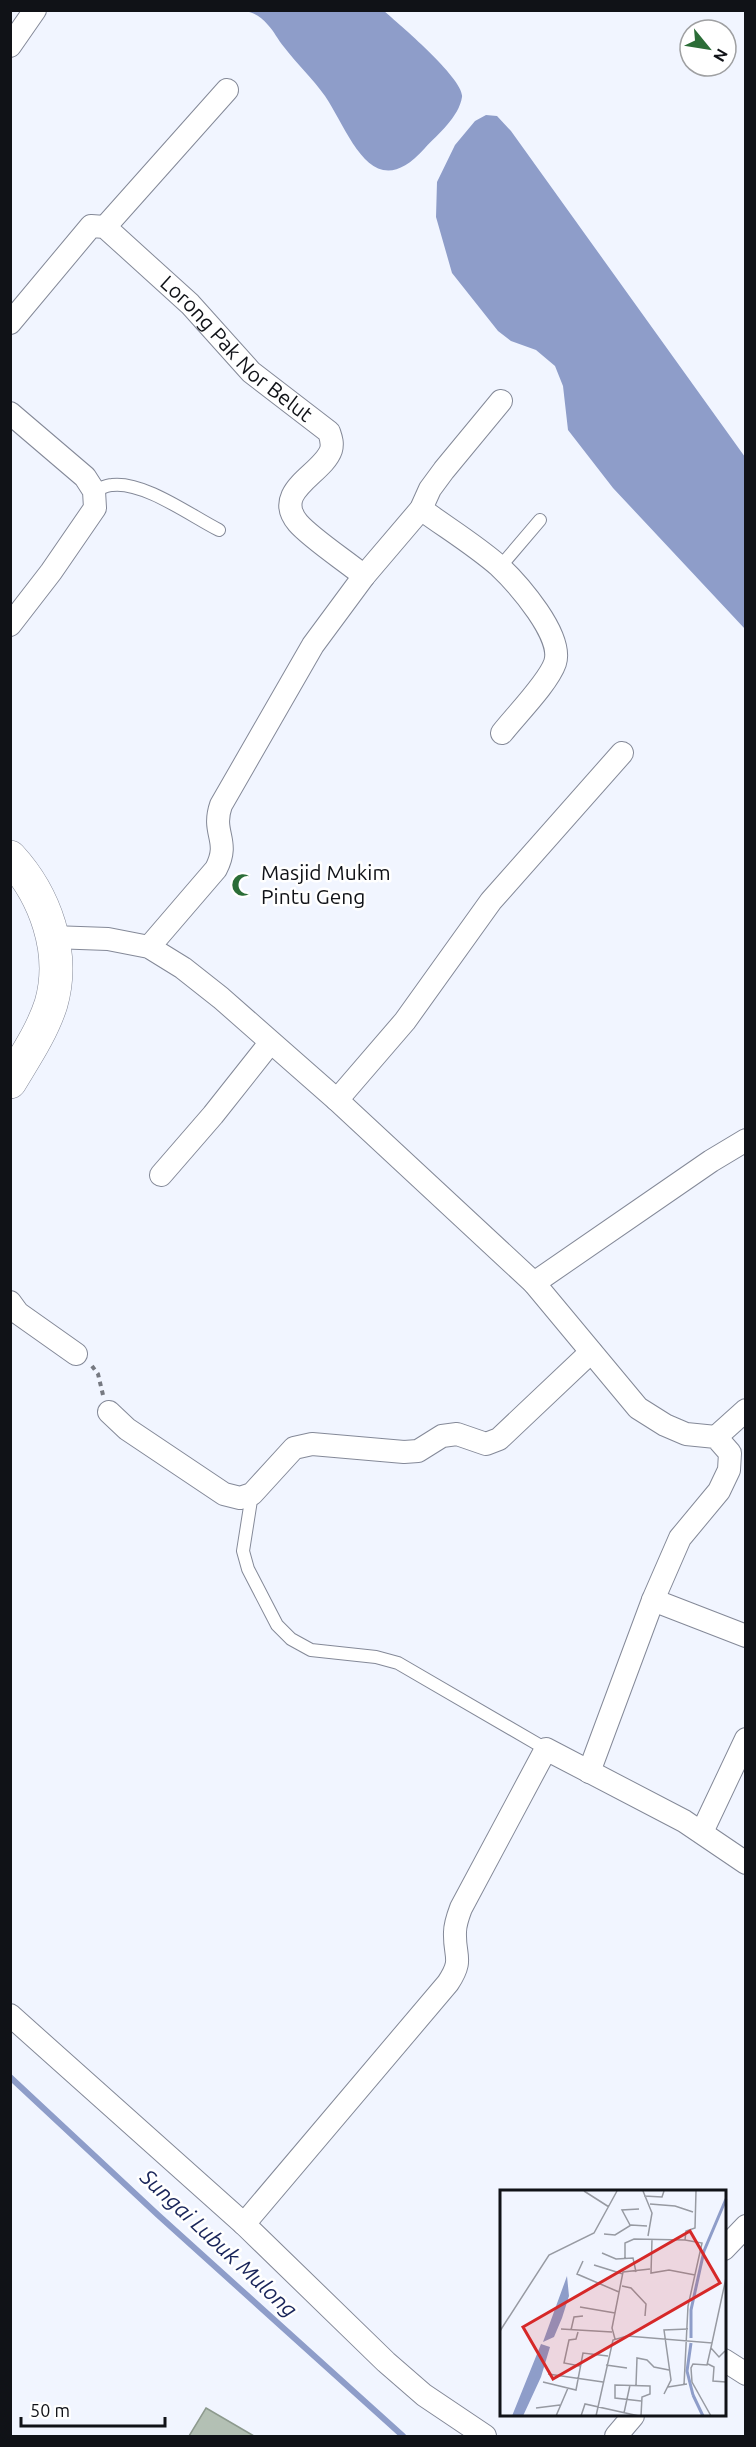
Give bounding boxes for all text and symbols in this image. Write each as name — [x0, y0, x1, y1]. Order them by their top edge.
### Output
north arrow — [678, 18, 738, 78]
text: N — [710, 46, 732, 65]
street label: Lorong Pak Nor Belut — [156, 270, 318, 426]
place label: Masjid Mukim Pintu Geng — [261, 860, 391, 908]
mosque icon: Masjid Mukim Pintu Geng — [230, 872, 256, 898]
water label: Sungai Lubuk Mulong — [135, 2163, 303, 2322]
inset map — [500, 2190, 726, 2417]
scale bar — [21, 2390, 165, 2428]
text: 50 m — [30, 2400, 70, 2420]

